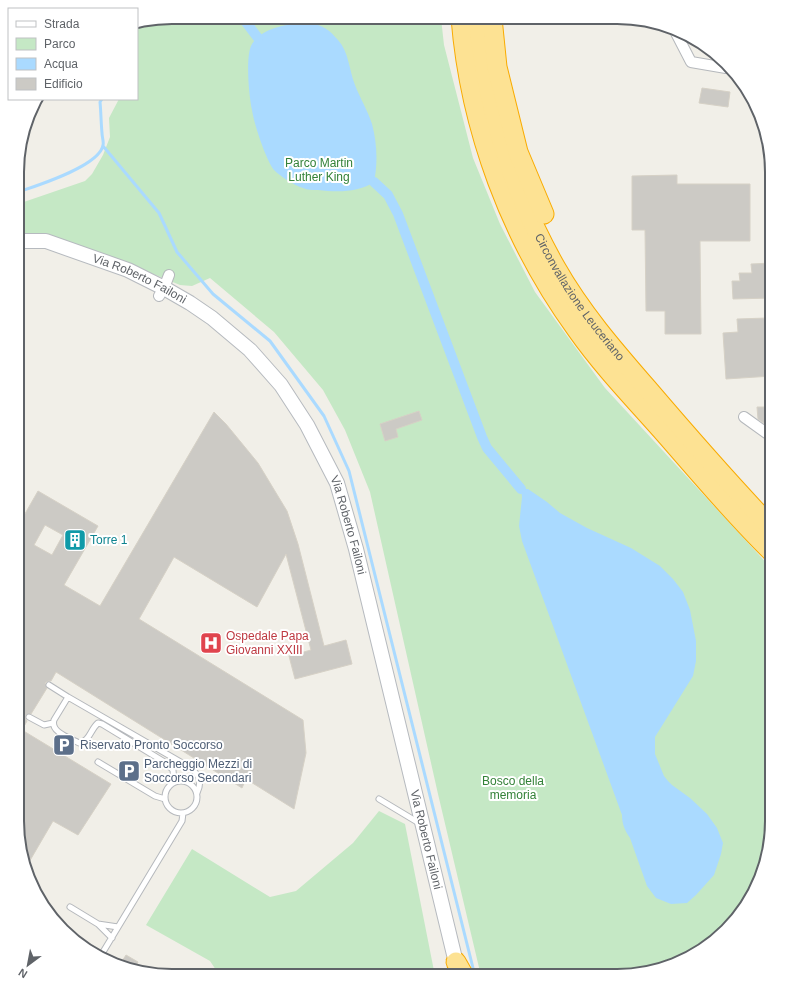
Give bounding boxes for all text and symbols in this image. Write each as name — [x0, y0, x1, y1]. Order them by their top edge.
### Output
legend — [8, 8, 138, 100]
text: Strada — [44, 17, 80, 31]
text: Parco — [44, 37, 76, 51]
text: Acqua — [44, 57, 78, 71]
text: Edificio — [44, 77, 83, 91]
park label: Parco Martin Luther King — [285, 156, 353, 184]
street label: Circonvallazione Leuceriano — [532, 231, 628, 364]
street label: Via Roberto Failoni — [91, 251, 189, 306]
street label: Via Roberto Failoni — [327, 473, 369, 576]
building icon: Torre 1 — [62, 527, 88, 553]
place label: Torre 1 — [90, 533, 128, 547]
place label: Ospedale Papa Giovanni XXIII — [226, 629, 309, 657]
hospital icon: Ospedale Papa Giovanni XXIII — [198, 630, 224, 656]
parking icon: Riservato Pronto Soccorso — [51, 732, 77, 758]
place label: Riservato Pronto Soccorso — [80, 738, 223, 752]
place label: Parcheggio Mezzi di Soccorso Secondari — [144, 757, 252, 785]
parking icon: Parcheggio Mezzi di Soccorso Secondari — [116, 758, 142, 784]
park label: Bosco della memoria — [482, 774, 544, 802]
street label: Via Roberto Failoni — [407, 788, 445, 891]
north arrow — [8, 945, 48, 985]
text: N — [16, 966, 29, 981]

